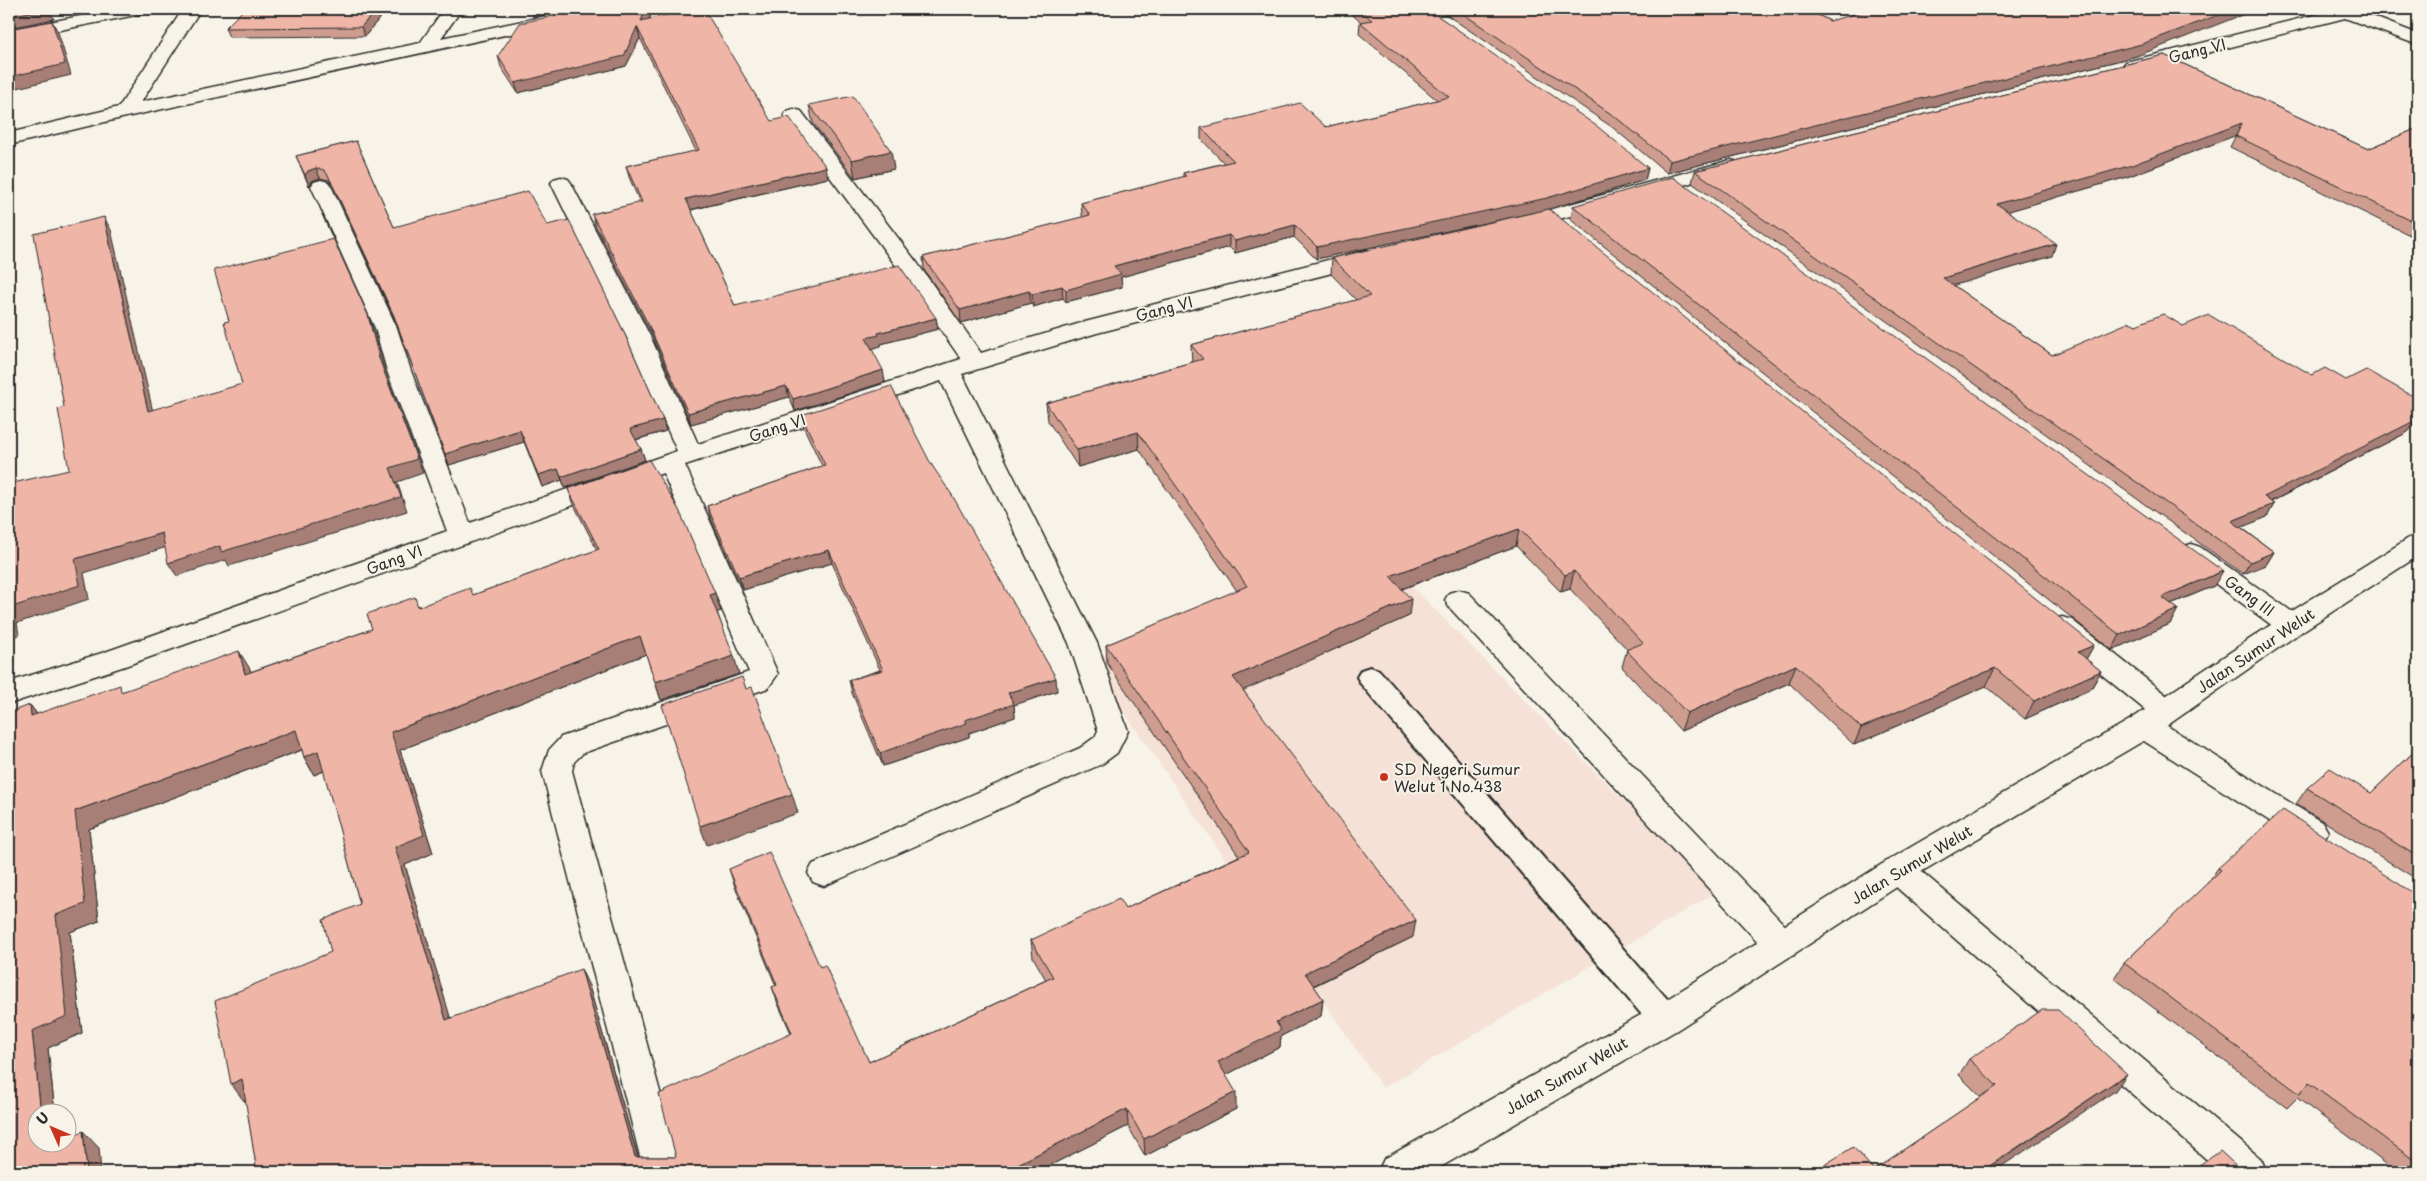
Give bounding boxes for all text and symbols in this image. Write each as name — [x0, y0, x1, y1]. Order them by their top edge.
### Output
street label: Gang VI — [2166, 32, 2228, 68]
street label: Gang VI — [1133, 289, 1195, 327]
street label: Gang VI — [746, 407, 808, 447]
street label: Gang VI — [363, 538, 425, 580]
street label: Gang III — [2220, 569, 2280, 621]
street label: Jalan Sumur Welut — [2191, 602, 2319, 698]
place label: SD Negeri Sumur Welut 1 No.438 — [1394, 757, 1520, 797]
marker: SD Negeri Sumur Welut 1 No.438 — [1378, 771, 1390, 783]
street label: Jalan Sumur Welut — [1846, 819, 1976, 909]
street label: Jalan Sumur Welut — [1500, 1031, 1632, 1119]
north arrow — [28, 1104, 78, 1154]
text: U — [31, 1107, 54, 1130]

